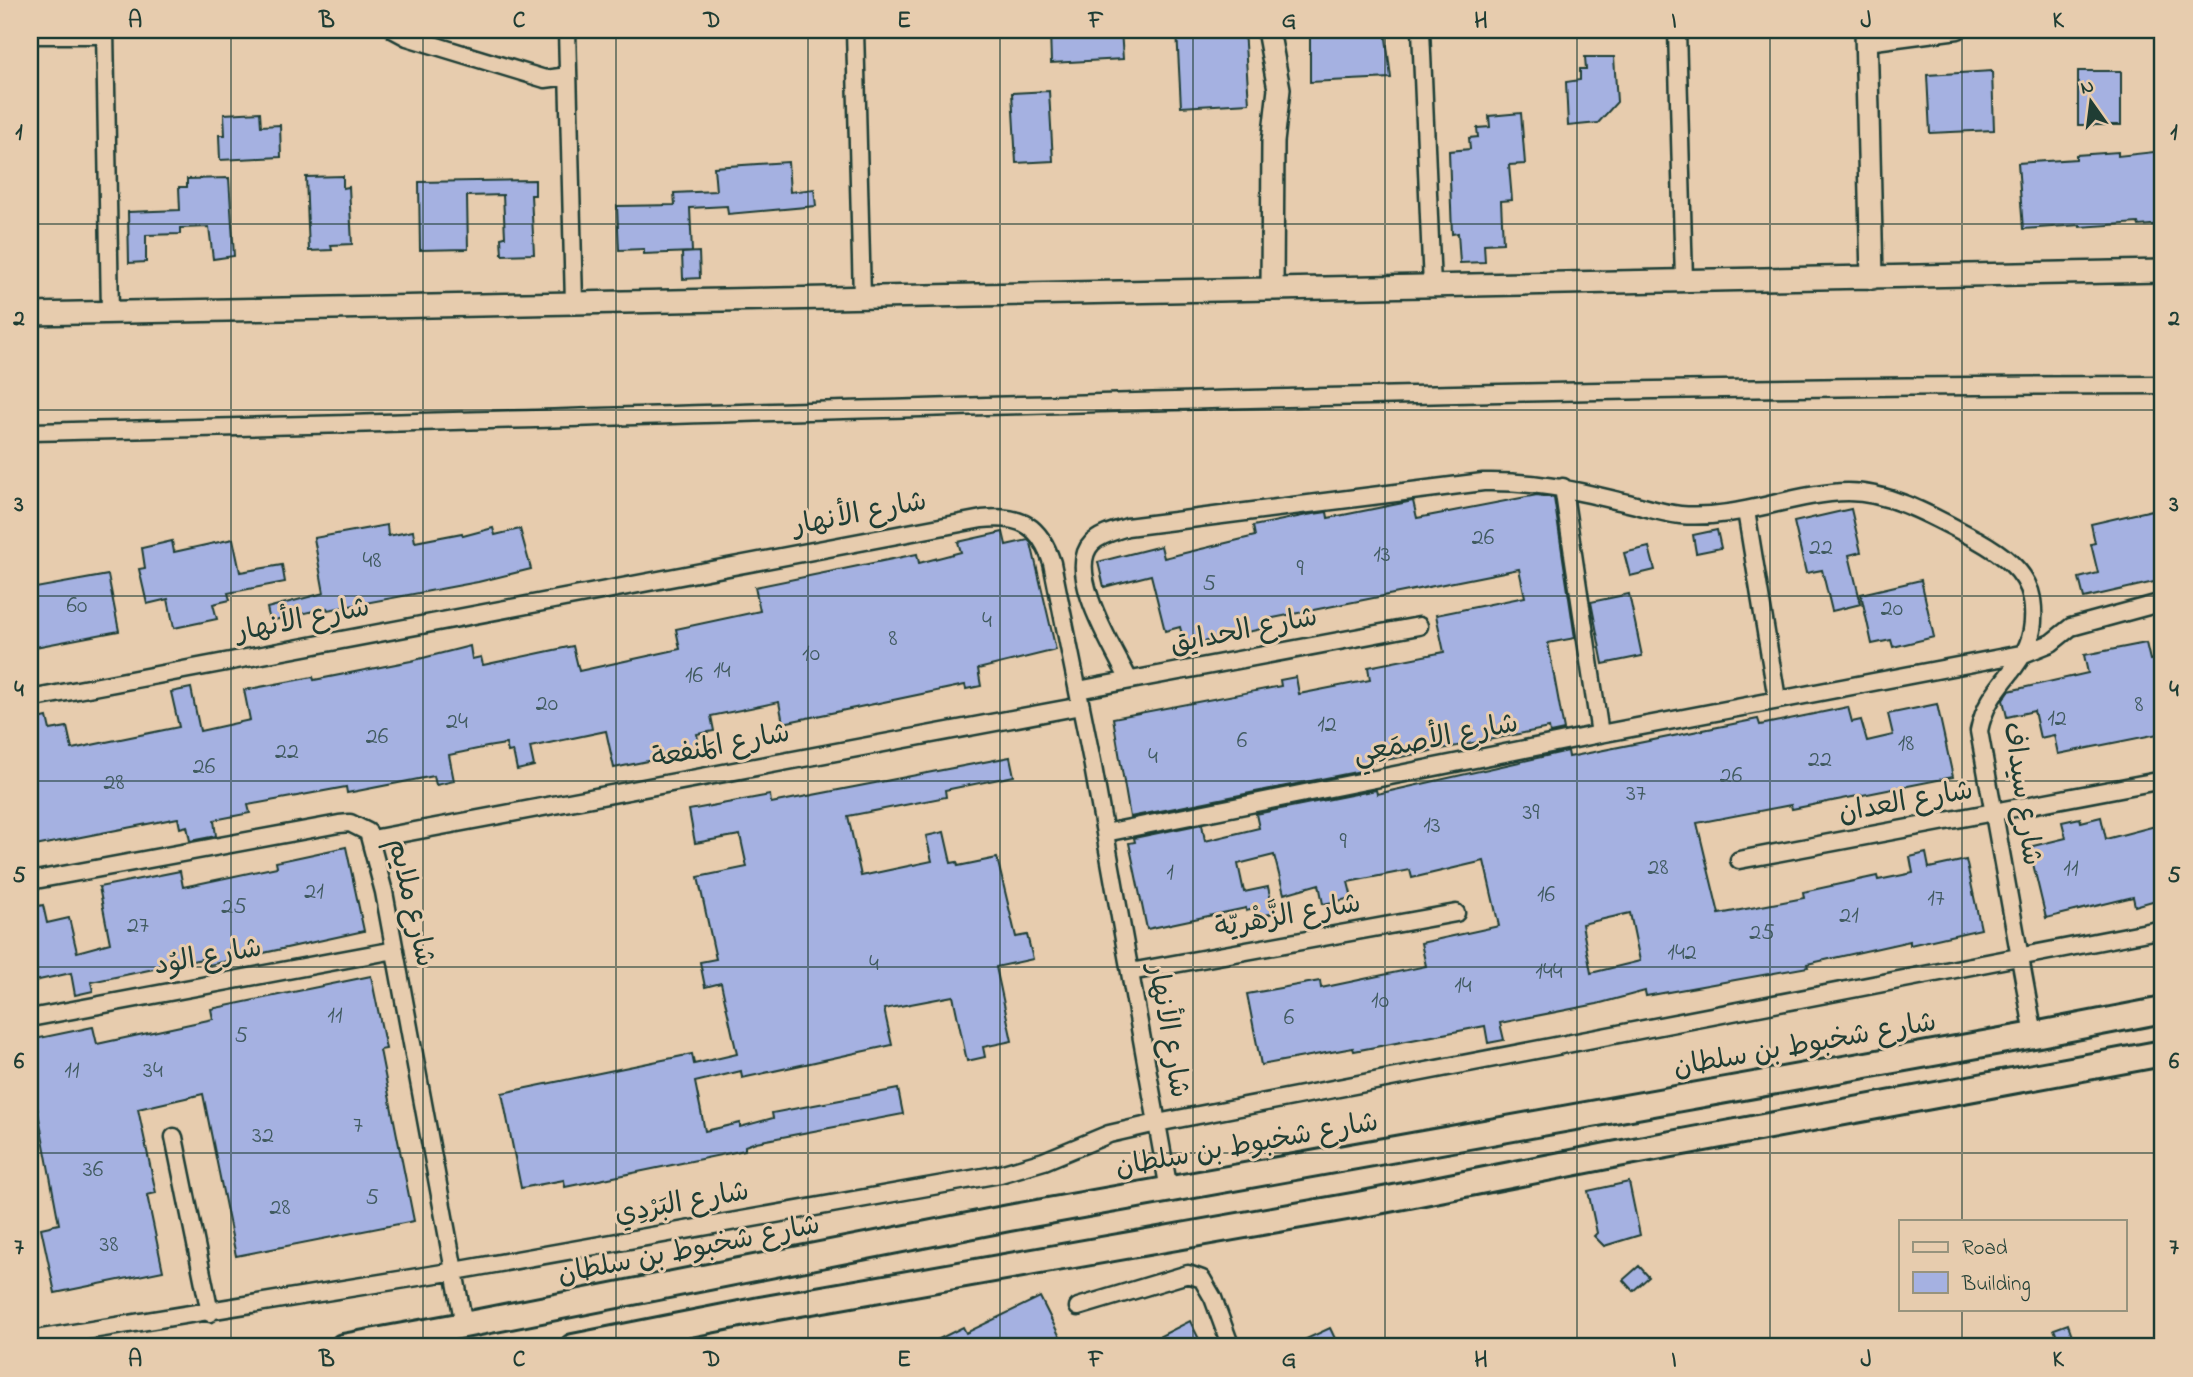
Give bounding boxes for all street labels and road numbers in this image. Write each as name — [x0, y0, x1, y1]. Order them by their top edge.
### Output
street label: شارع الأنهار — [787, 481, 930, 548]
street label: شارع الأنهار — [230, 587, 373, 654]
street label: شارع الحدايق — [1167, 598, 1321, 666]
street label: شارع الأصمَعِي — [1350, 703, 1522, 777]
street label: شارع المَنفعة — [648, 714, 794, 780]
street label: شارع سيداف — [1991, 720, 2051, 868]
street label: شارع العدان — [1835, 771, 1977, 835]
street label: شارع ملايم — [375, 835, 445, 971]
street label: شارع الزَّهْريّة — [1212, 884, 1364, 950]
street label: شارع الوُد — [151, 928, 265, 988]
street label: شارع الأنهار — [1135, 959, 1200, 1101]
street label: شارع شخبوط بن سلطان — [1670, 1003, 1940, 1089]
street label: شارع شخبوط بن سلطان — [1112, 1103, 1382, 1189]
street label: شارع البَرْدِي — [612, 1172, 752, 1236]
street label: شارع شخبوط بن سلطان — [554, 1205, 824, 1297]

